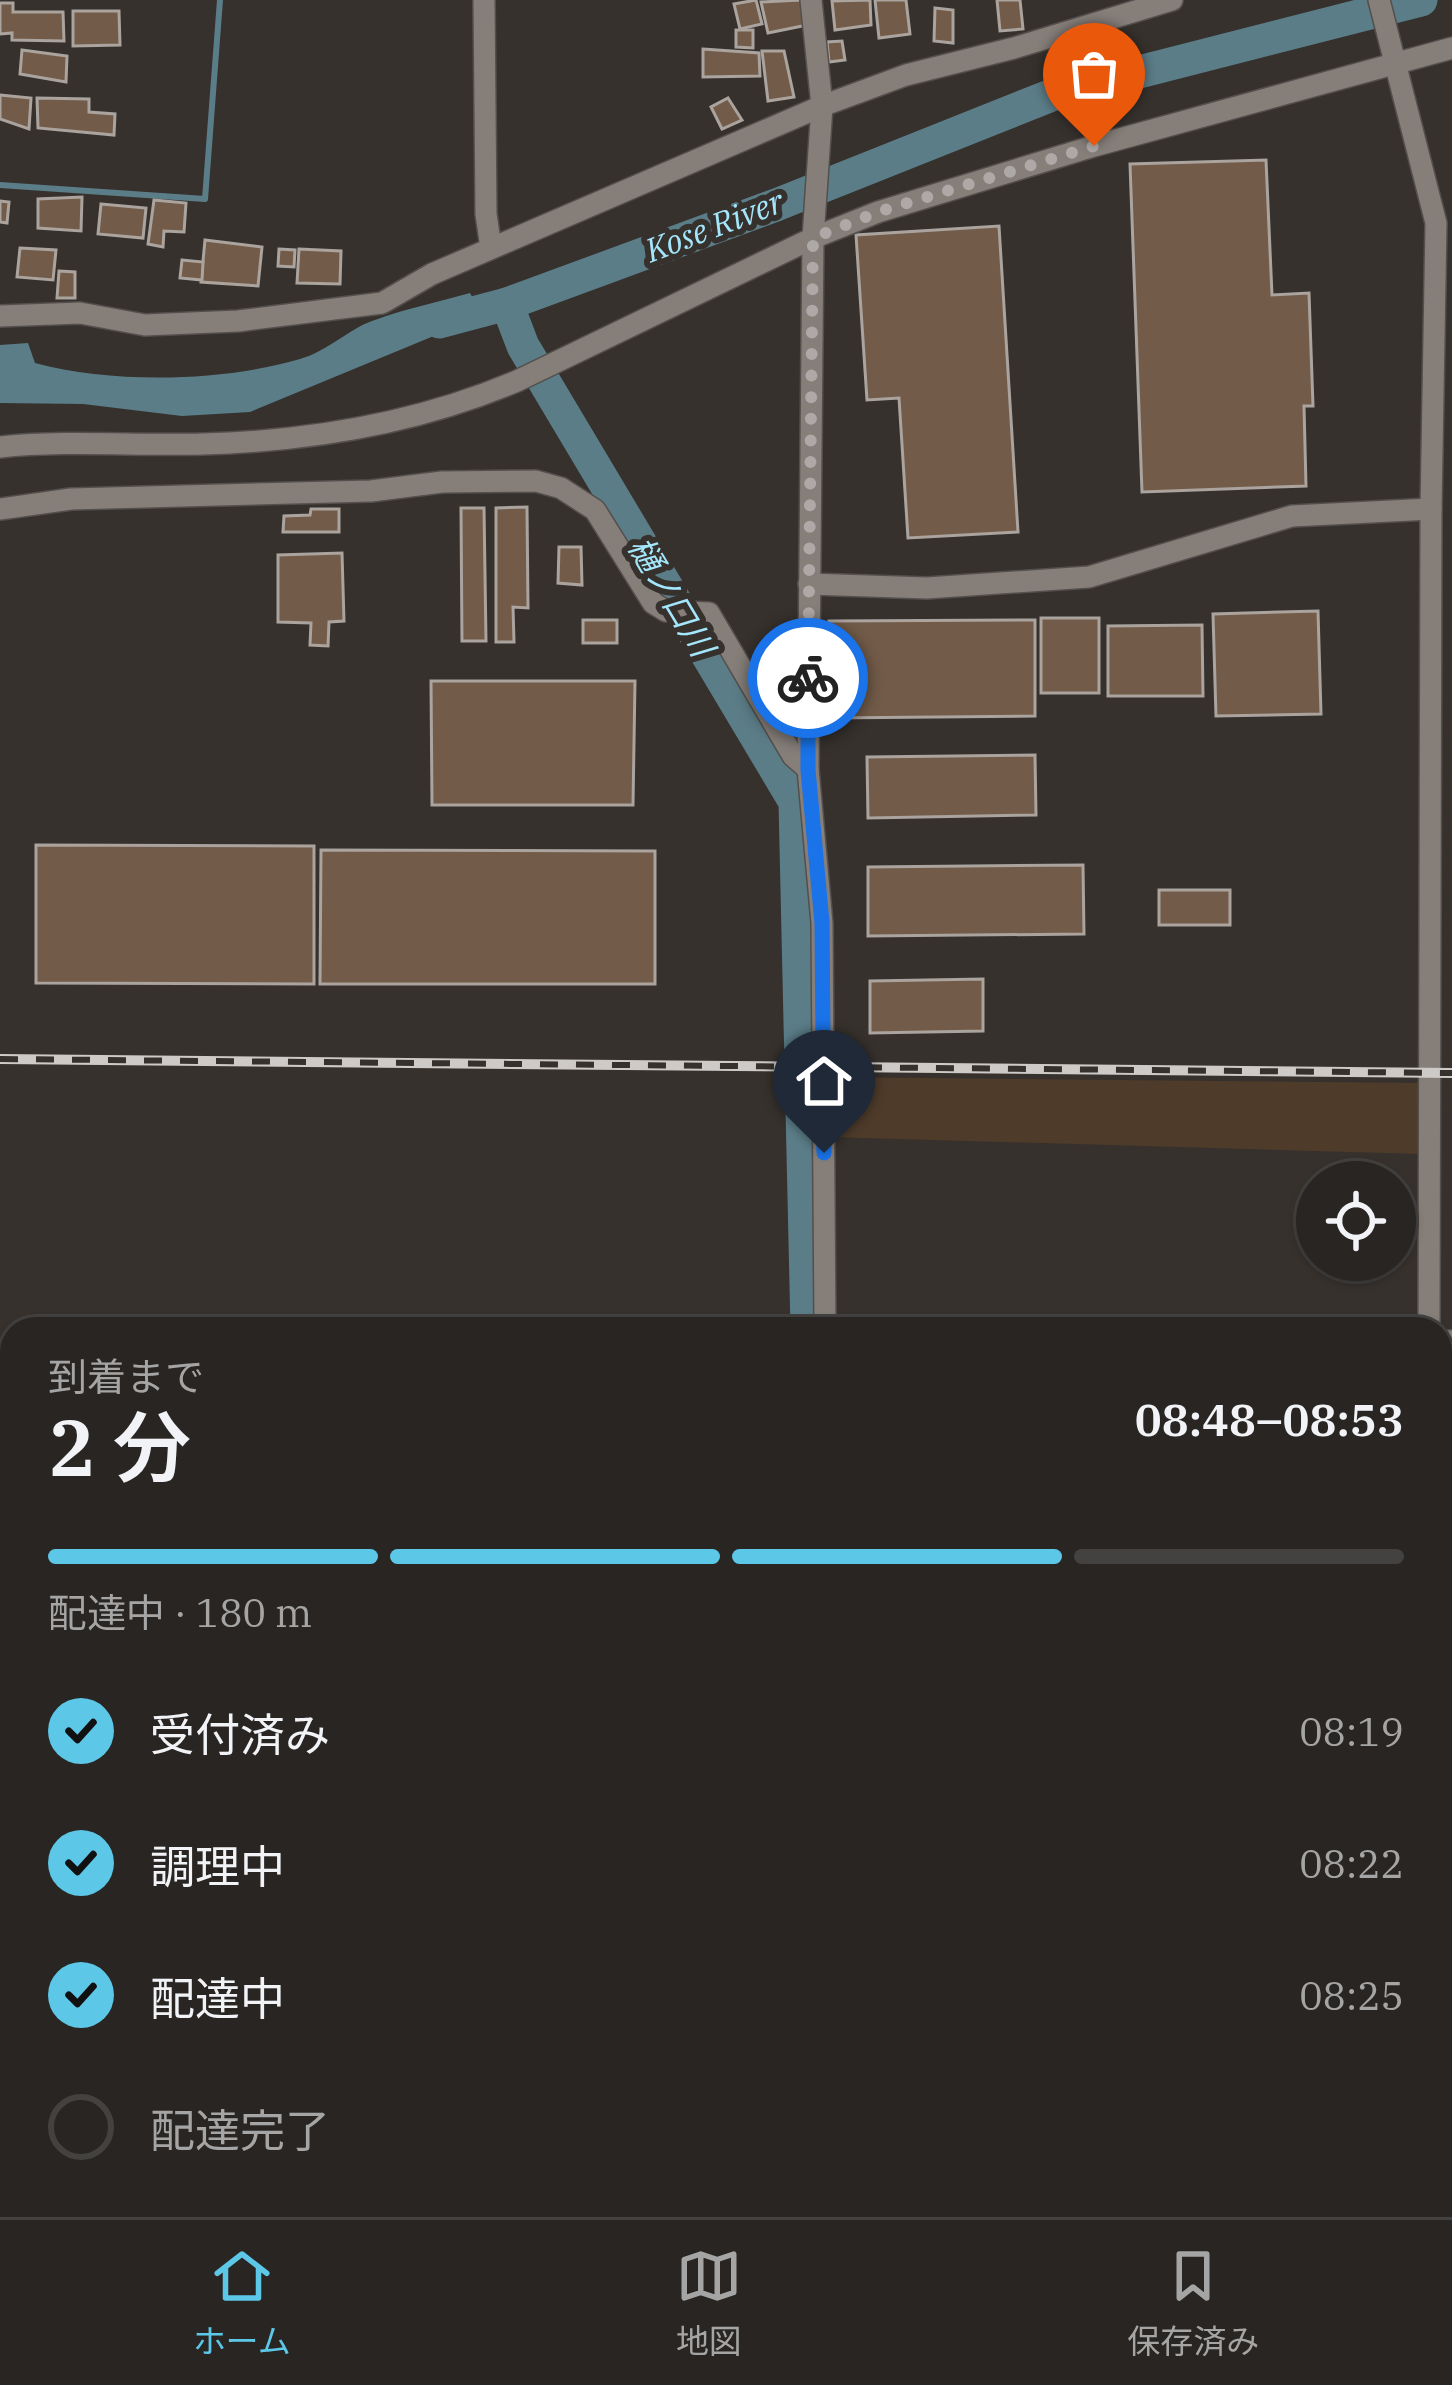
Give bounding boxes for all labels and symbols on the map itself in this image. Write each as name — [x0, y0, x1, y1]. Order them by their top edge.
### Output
pin — [1043, 23, 1145, 146]
water label: Kose River — [638, 178, 791, 271]
water label: 樋ノ口川 — [620, 528, 726, 666]
courier — [748, 618, 868, 738]
pin — [773, 1030, 875, 1153]

